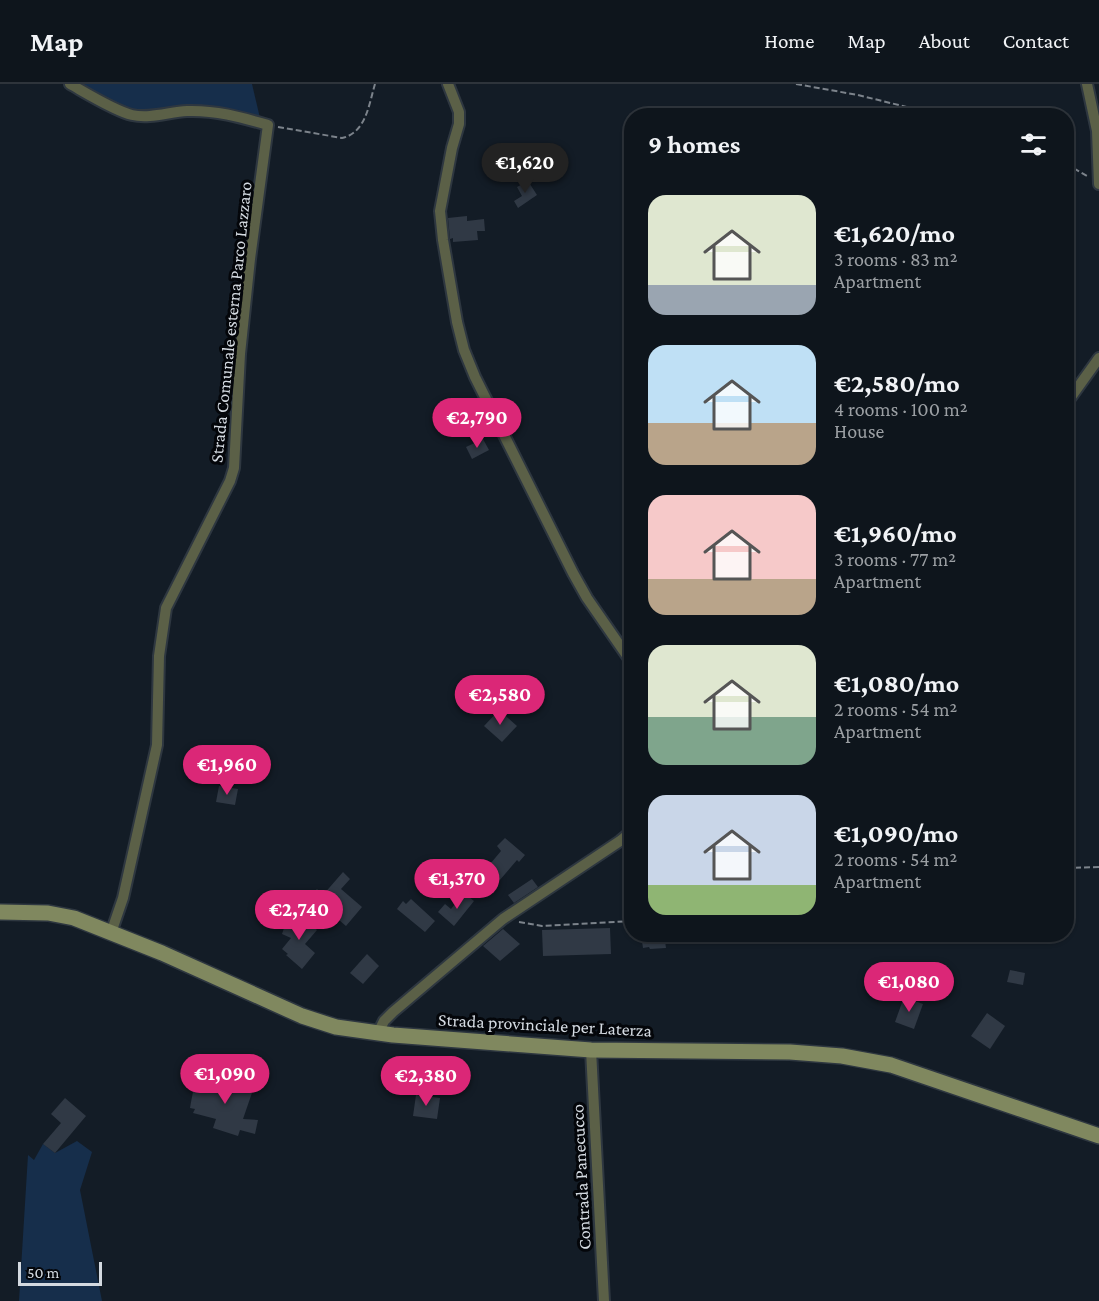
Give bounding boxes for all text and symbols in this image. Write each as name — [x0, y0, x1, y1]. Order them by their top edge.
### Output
text: Map — [30, 26, 83, 57]
text: Home — [764, 29, 814, 53]
text: Map — [847, 29, 886, 53]
text: About — [919, 29, 970, 53]
text: Contact — [1003, 29, 1069, 53]
icon: filters — [1017, 128, 1050, 161]
text: 9 homes — [648, 130, 740, 159]
pin: €1,620 — [476, 143, 574, 194]
text: €1,620 — [496, 151, 554, 173]
street label: Strada Comunale esterna Parco Lazzaro — [206, 180, 256, 464]
icon: home — [696, 219, 768, 291]
text: €1,620/mo — [834, 219, 955, 248]
text: 3 rooms · 83 m² — [834, 248, 957, 270]
text: Apartment — [834, 270, 921, 292]
icon: home — [696, 369, 768, 441]
text: €2,580/mo — [834, 369, 960, 398]
pin: €2,790 — [428, 398, 526, 449]
text: 4 rooms · 100 m² — [834, 398, 968, 420]
text: €2,790 — [446, 406, 508, 428]
text: House — [834, 420, 884, 442]
icon: home — [696, 519, 768, 591]
text: €1,960/mo — [834, 519, 957, 548]
text: 3 rooms · 77 m² — [834, 548, 956, 570]
text: Apartment — [834, 570, 921, 592]
icon: home — [696, 669, 768, 741]
text: €1,080/mo — [834, 669, 959, 698]
pin: €2,580 — [451, 675, 549, 726]
text: €2,580 — [469, 683, 531, 705]
text: 2 rooms · 54 m² — [834, 698, 957, 720]
text: Apartment — [834, 720, 921, 742]
pin: €1,960 — [178, 745, 276, 796]
text: €1,960 — [197, 753, 257, 775]
icon: home — [696, 819, 768, 891]
text: €1,090/mo — [834, 819, 958, 848]
text: 2 rooms · 54 m² — [834, 848, 957, 870]
pin: €1,370 — [408, 859, 506, 910]
text: €1,370 — [428, 867, 486, 889]
text: Apartment — [834, 870, 921, 892]
pin: €2,740 — [250, 890, 348, 941]
text: €2,740 — [269, 898, 329, 920]
pin: €1,080 — [860, 962, 958, 1013]
text: €1,080 — [878, 970, 940, 992]
street label: Strada provinciale per Laterza — [438, 1009, 652, 1041]
pin: €1,090 — [176, 1054, 274, 1105]
pin: €2,380 — [377, 1056, 475, 1107]
text: €1,090 — [194, 1062, 256, 1084]
text: €2,380 — [395, 1064, 457, 1086]
street label: Contrada Panecucco — [567, 1103, 595, 1250]
scale bar — [18, 1259, 102, 1286]
text: 50 m — [27, 1264, 59, 1281]

